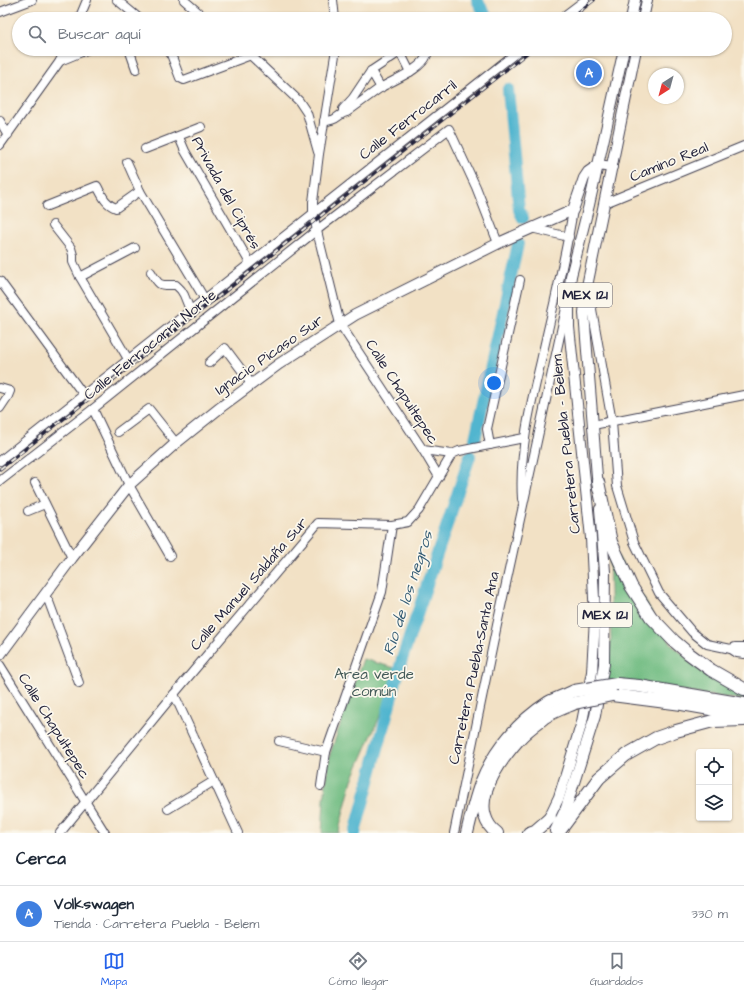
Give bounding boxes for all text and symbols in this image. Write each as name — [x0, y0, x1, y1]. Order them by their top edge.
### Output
search box — [12, 12, 732, 56]
icon: search — [26, 23, 48, 45]
text: Buscar aquí — [58, 24, 140, 45]
pin: A — [576, 58, 602, 88]
north arrow — [648, 68, 684, 104]
street label: Calle Ferrocarril — [355, 75, 461, 165]
street label: Privada del Ciprés — [186, 133, 266, 254]
street label: Camino Real — [627, 137, 711, 187]
road number: MEX 121 — [558, 283, 612, 307]
street label: Calle Ferrocarril Norte — [79, 285, 221, 405]
street label: Ignacio Picaso Sur — [211, 310, 328, 401]
street label: Calle Chapultepec — [360, 335, 444, 449]
street label: Carretera Puebla - Belem — [546, 353, 586, 535]
your location — [484, 373, 504, 393]
street label: Calle Manuel Saldaña Sur — [185, 513, 313, 655]
water label: Rio de los negros — [378, 527, 440, 658]
street label: Carretera Puebla-Santa Ana — [443, 569, 505, 766]
road number: MEX 121 — [578, 603, 632, 627]
park label: Area verde común — [334, 664, 414, 702]
street label: Calle Chapultepec — [13, 669, 95, 783]
map controls — [696, 749, 732, 821]
button: locate — [696, 749, 732, 785]
button: layers — [696, 785, 732, 821]
text: Cerca — [16, 847, 66, 871]
text: Volkswagen — [54, 894, 134, 915]
text: A — [25, 905, 33, 923]
text: 330 m — [691, 905, 728, 923]
text: Tienda · Carretera Puebla - Belem — [54, 915, 259, 933]
tab: Mapa — [101, 950, 127, 989]
tab: Cómo llegar — [329, 950, 388, 989]
tab: Guardados — [590, 950, 643, 989]

